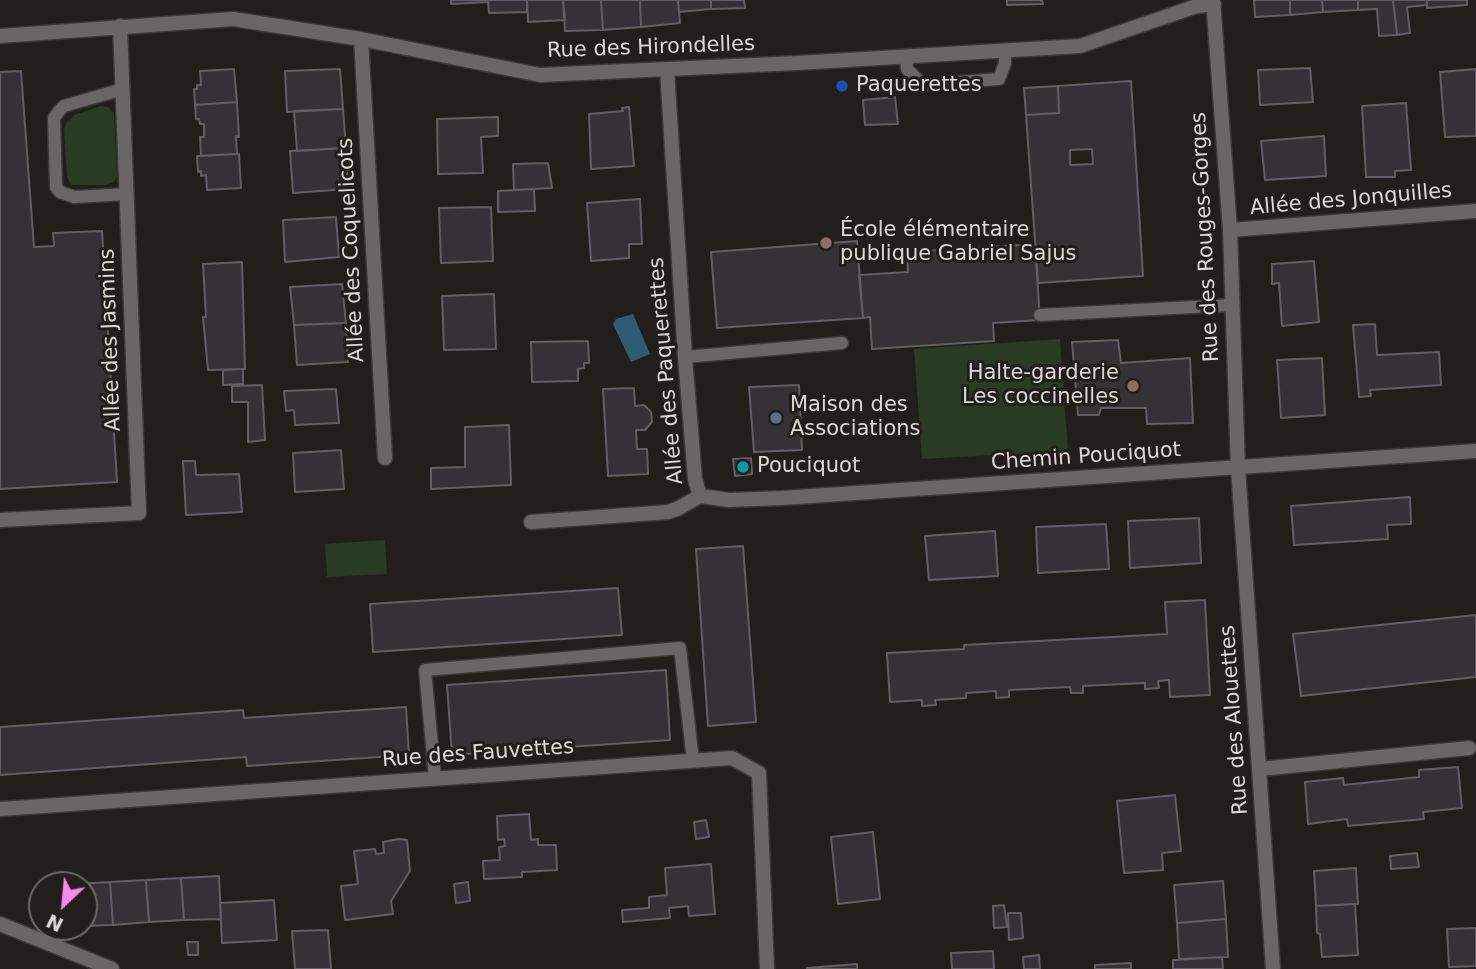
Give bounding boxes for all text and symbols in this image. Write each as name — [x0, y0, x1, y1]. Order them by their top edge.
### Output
street label: Rue des Hirondelles — [547, 32, 755, 64]
place label: Paquerettes — [856, 73, 982, 99]
marker: Paquerettes — [834, 78, 850, 94]
street label: Rue des Rouges-Gorges — [1187, 111, 1225, 363]
street label: Allée des Coquelicots — [334, 137, 370, 363]
street label: Allée des Jonquilles — [1249, 179, 1453, 221]
place label: École élémentaire publique Gabriel Sajus — [840, 218, 1077, 268]
marker: École élémentaire publique Gabriel Sajus — [818, 235, 834, 251]
street label: Allée des Jasmins — [95, 248, 127, 432]
street label: Allée des Paquerettes — [645, 256, 689, 486]
place label: Halte-garderie Les coccinelles — [962, 361, 1119, 411]
marker: Halte-garderie Les coccinelles — [1125, 378, 1141, 394]
place label: Maison des Associations — [790, 393, 921, 443]
marker: Maison des Associations — [768, 410, 784, 426]
street label: Chemin Pouciquot — [990, 438, 1182, 476]
place label: Pouciquot — [757, 454, 860, 480]
marker: Pouciquot — [735, 459, 751, 475]
street label: Rue des Alouettes — [1216, 624, 1254, 816]
street label: Rue des Fauvettes — [381, 735, 575, 773]
north arrow — [28, 871, 98, 941]
text: N — [43, 910, 67, 936]

